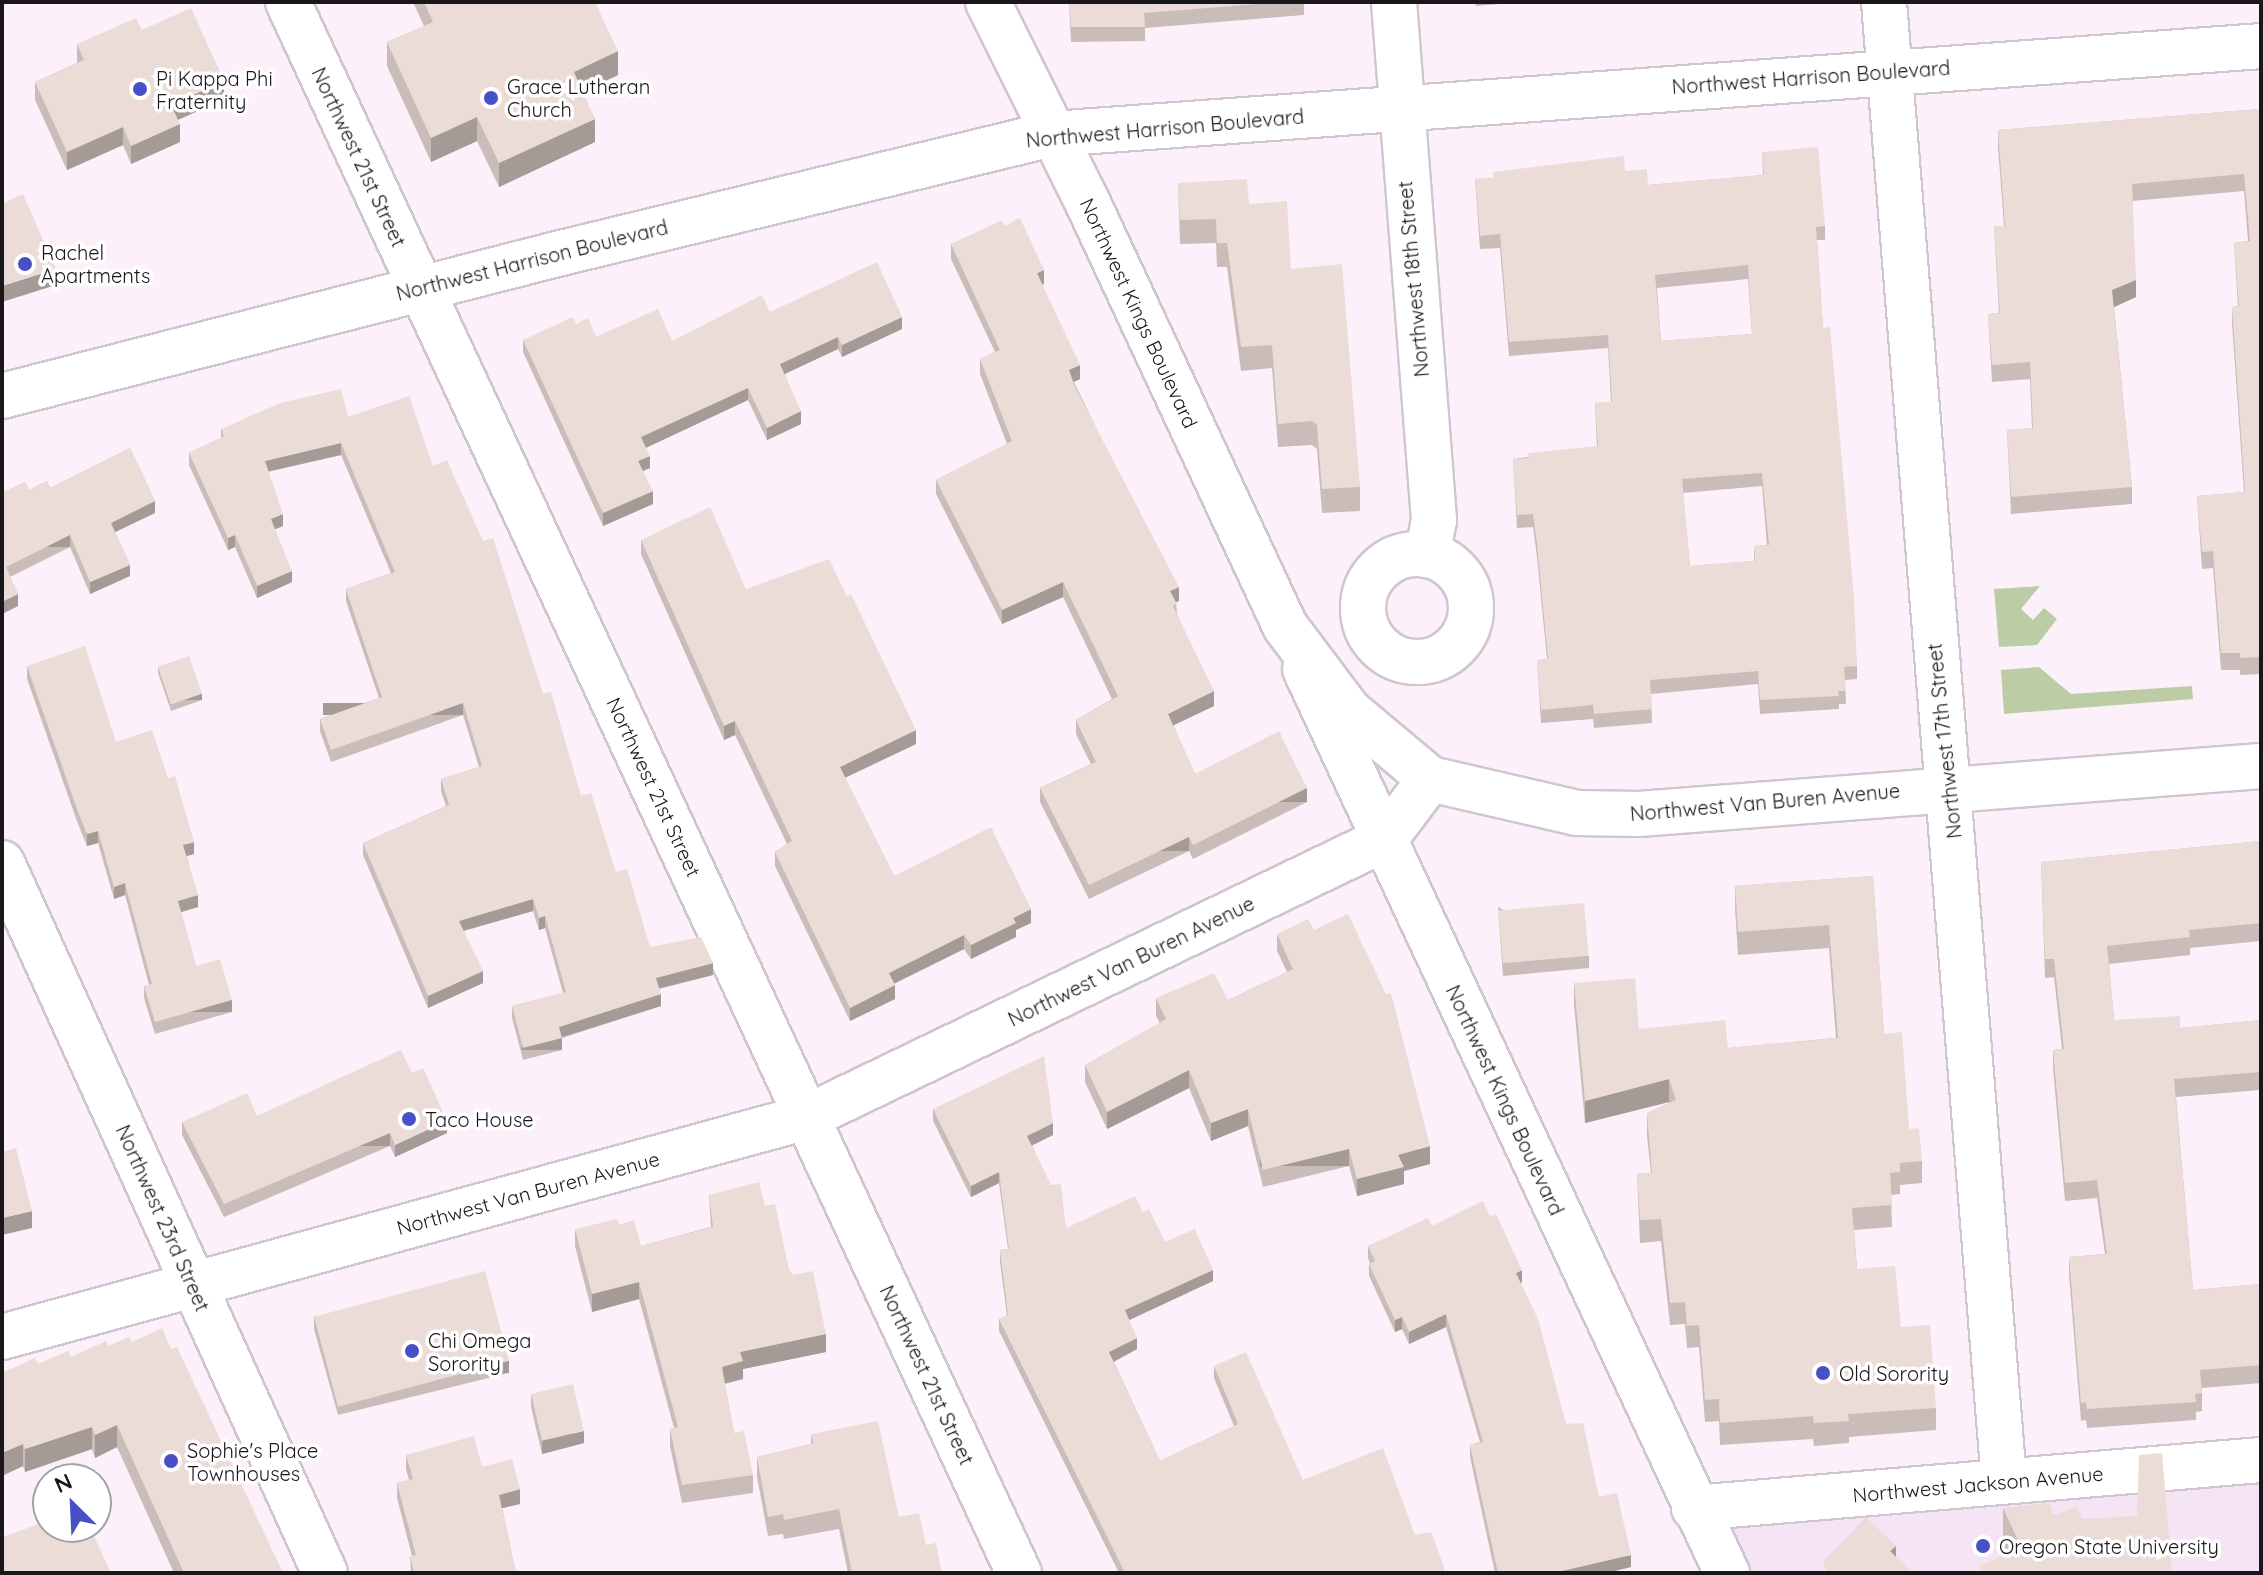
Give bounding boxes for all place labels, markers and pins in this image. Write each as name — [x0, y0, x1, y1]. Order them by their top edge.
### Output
place label: Pi Kappa Phi Fraternity — [156, 66, 273, 113]
place label: Grace Lutheran Church — [507, 74, 650, 121]
marker: Pi Kappa Phi Fraternity — [131, 80, 149, 98]
marker: Grace Lutheran Church — [482, 89, 500, 107]
place label: Rachel Apartments — [41, 240, 150, 287]
marker: Rachel Apartments — [16, 255, 34, 273]
place label: Taco House — [425, 1107, 534, 1131]
marker: Taco House — [400, 1110, 418, 1128]
place label: Chi Omega Sorority — [428, 1328, 531, 1375]
marker: Chi Omega Sorority — [403, 1342, 421, 1360]
place label: Old Sorority — [1839, 1361, 1949, 1385]
marker: Old Sorority — [1814, 1364, 1832, 1382]
place label: Sophie's Place Townhouses — [187, 1438, 318, 1485]
marker: Sophie's Place Townhouses — [162, 1452, 180, 1470]
place label: Oregon State University — [1999, 1534, 2219, 1558]
marker: Oregon State University — [1974, 1537, 1992, 1555]

